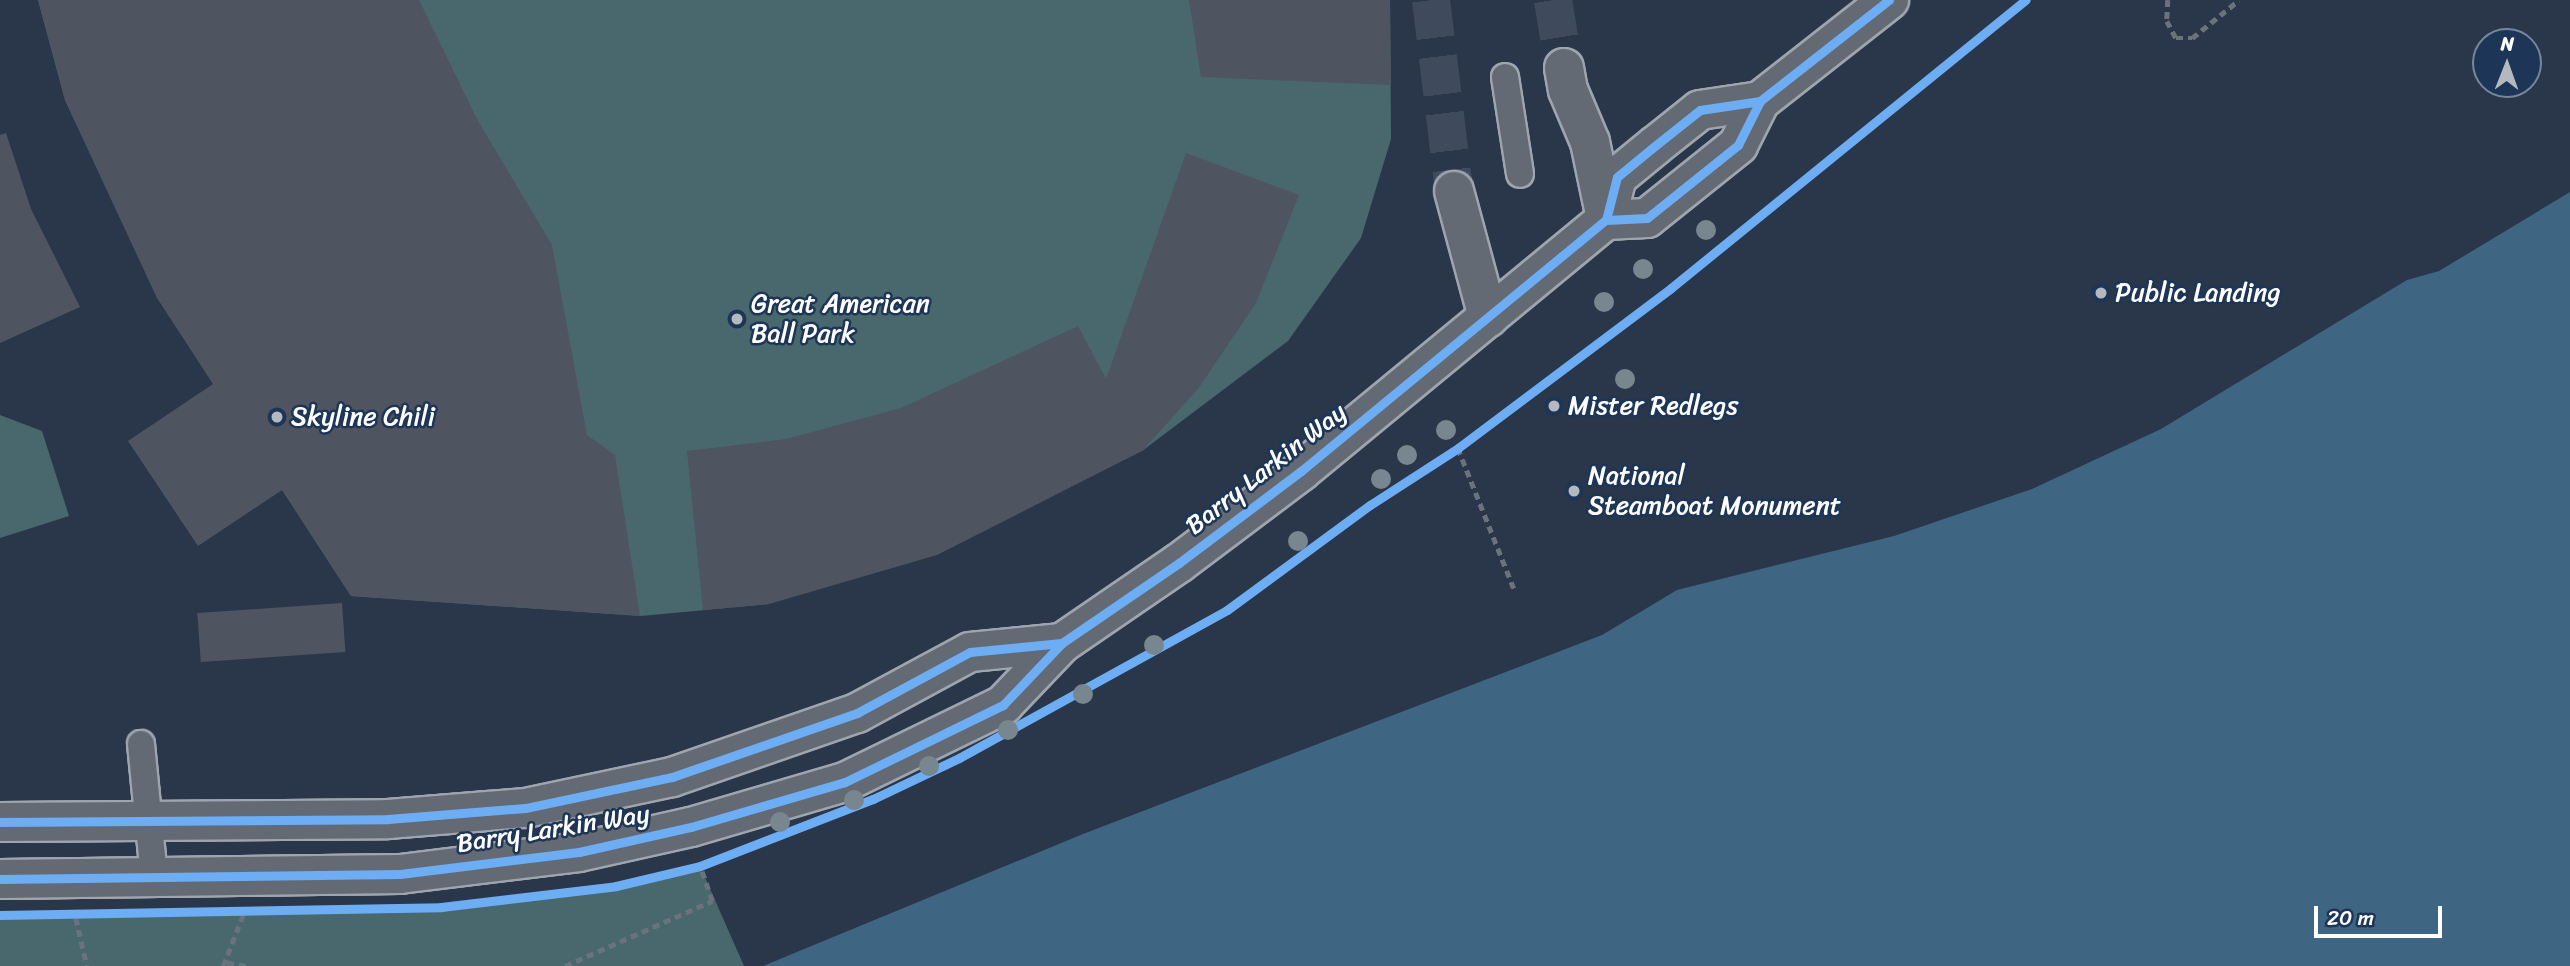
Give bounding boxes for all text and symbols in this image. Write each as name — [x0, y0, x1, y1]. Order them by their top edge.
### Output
text: N — [2500, 27, 2514, 60]
north arrow — [2472, 28, 2542, 98]
place label: Public Landing — [2115, 277, 2281, 309]
marker: Public Landing — [2093, 285, 2109, 301]
place label: Great American Ball Park — [751, 288, 931, 350]
marker: Great American Ball Park — [729, 311, 745, 327]
place label: Mister Redlegs — [1568, 390, 1739, 422]
street label: Barry Larkin Way — [1180, 397, 1352, 541]
marker: Mister Redlegs — [1546, 398, 1562, 414]
place label: Skyline Chili — [291, 401, 435, 433]
marker: Skyline Chili — [269, 409, 285, 425]
place label: National Steamboat Monument — [1588, 460, 1840, 522]
marker: National Steamboat Monument — [1566, 483, 1582, 499]
street label: Barry Larkin Way — [454, 798, 652, 860]
scale bar — [2318, 892, 2446, 936]
text: 20 m — [2327, 899, 2374, 937]

